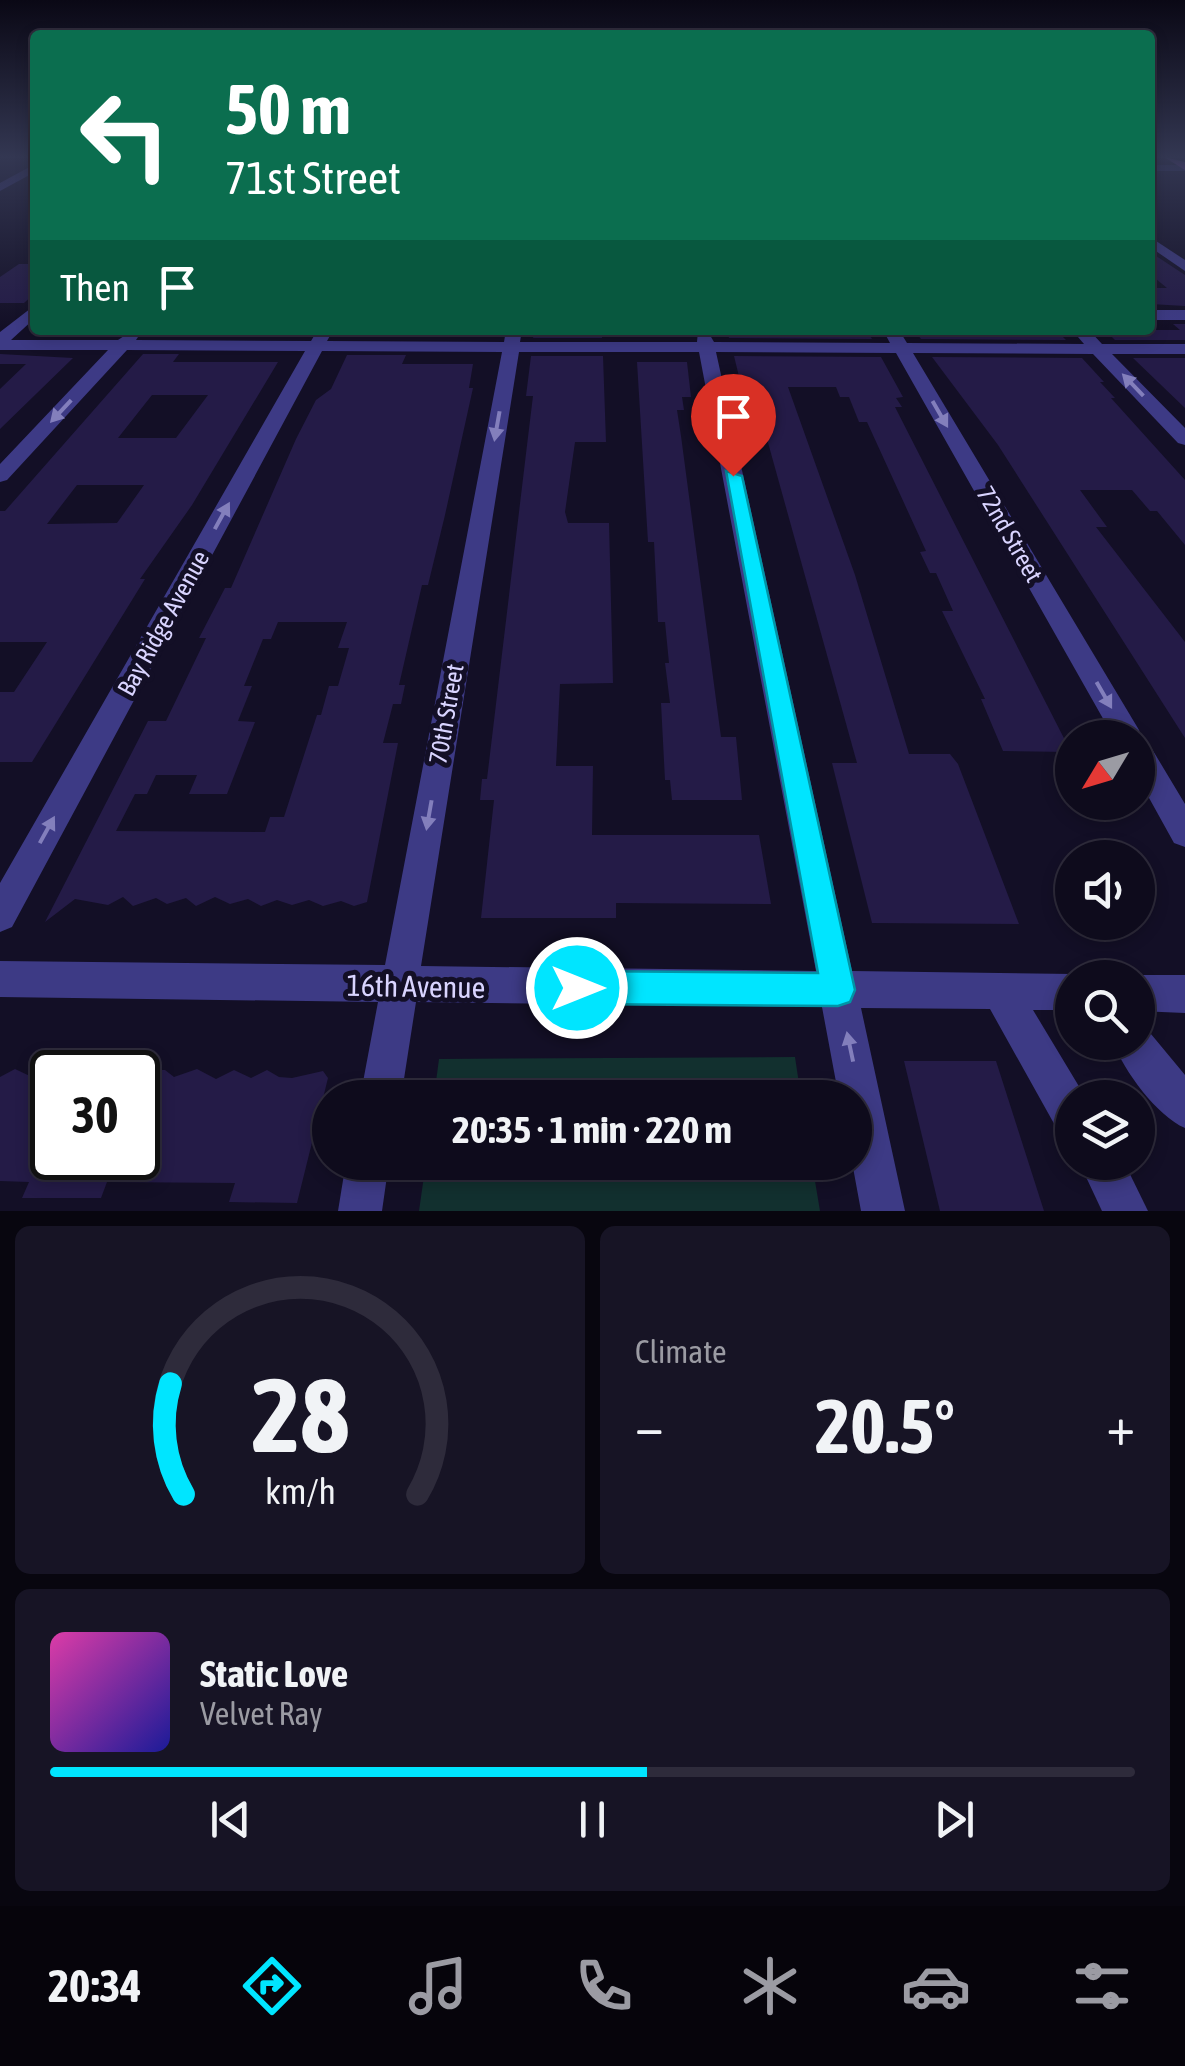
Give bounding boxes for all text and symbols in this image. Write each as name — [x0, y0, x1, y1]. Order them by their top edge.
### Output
text: 50 m — [225, 69, 351, 149]
icon: left — [60, 70, 190, 200]
text: 71st Street — [225, 152, 401, 204]
icon: arrive — [150, 260, 205, 315]
text: Then — [60, 266, 130, 309]
one-way arrow — [1122, 373, 1145, 397]
pin — [691, 374, 776, 477]
icon: arrive — [706, 389, 761, 444]
one-way arrow — [50, 398, 73, 422]
one-way arrow — [931, 400, 948, 428]
one-way arrow — [489, 411, 504, 442]
street label: 72nd Street — [971, 481, 1049, 587]
one-way arrow — [214, 501, 231, 530]
street label: Bay Ridge Avenue — [112, 546, 214, 700]
street label: 70th Street — [423, 662, 469, 766]
one-way arrow — [1095, 681, 1112, 709]
north arrow — [1055, 720, 1155, 820]
map controls — [1055, 720, 1155, 1180]
one-way arrow — [421, 800, 436, 831]
one-way arrow — [39, 816, 56, 845]
button: sound — [1055, 840, 1155, 940]
position arrow — [525, 936, 629, 1040]
button: search — [1055, 960, 1155, 1060]
street label: 16th Avenue — [346, 968, 486, 1004]
one-way arrow — [841, 1031, 857, 1062]
speed limit sign: 30 — [30, 1050, 160, 1180]
button: layers — [1055, 1080, 1155, 1180]
text: 20:35 · 1 min · 220 m — [452, 1108, 732, 1151]
text: Climate — [635, 1333, 727, 1370]
text: 28 — [251, 1355, 349, 1474]
text: 20.5° — [815, 1383, 955, 1469]
text: − — [635, 1394, 664, 1457]
text: + — [1106, 1394, 1135, 1457]
text: km/h — [265, 1471, 335, 1512]
text: Static Love — [200, 1652, 348, 1695]
text: Velvet Ray — [200, 1695, 322, 1732]
icon: previous — [203, 1792, 258, 1847]
icon: pause — [565, 1792, 620, 1847]
icon: next — [927, 1792, 982, 1847]
icon: directions — [237, 1951, 307, 2021]
icon: music — [403, 1951, 473, 2021]
icon: phone — [569, 1951, 639, 2021]
icon: climate — [735, 1951, 805, 2021]
icon: car — [901, 1951, 971, 2021]
icon: filters — [1067, 1951, 1137, 2021]
text: 20:34 — [48, 1960, 141, 2012]

